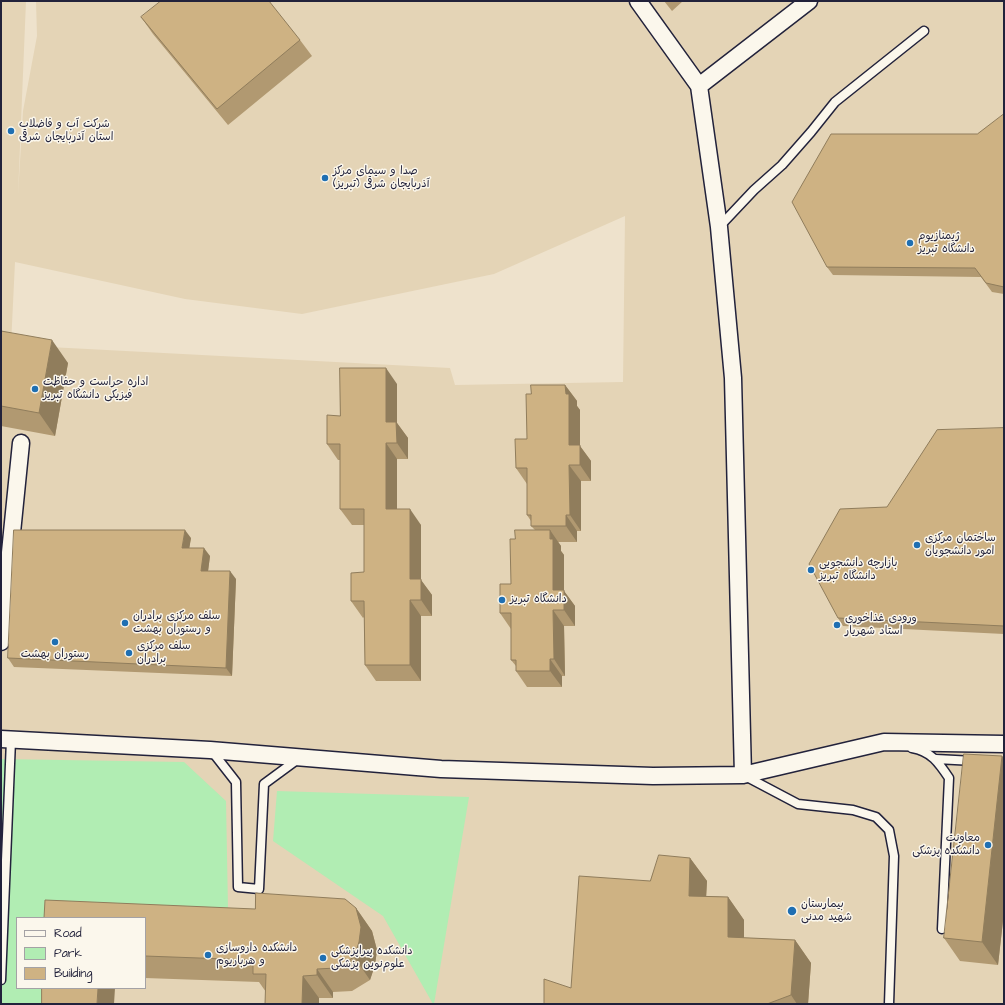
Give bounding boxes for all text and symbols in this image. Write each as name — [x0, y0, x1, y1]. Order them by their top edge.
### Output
place label: شرکت آب و فاضلاب استان آذربایجان شرقی — [19, 118, 113, 144]
marker: شرکت آب و فاضلاب استان آذربایجان شرقی — [6, 126, 16, 136]
place label: صدا و سیمای مرکز آذربایجان شرقی (تبریز) — [333, 165, 429, 191]
marker: صدا و سیمای مرکز آذربایجان شرقی (تبریز) — [320, 173, 330, 183]
place label: ژیمنازیوم دانشگاه تبریز — [918, 230, 975, 256]
marker: ژیمنازیوم دانشگاه تبریز — [905, 238, 915, 248]
place label: اداره حراست و حفاظت فیزیکی دانشگاه تبریز — [43, 376, 148, 402]
marker: اداره حراست و حفاظت فیزیکی دانشگاه تبریز — [30, 384, 40, 394]
place label: ساختمان مرکزی امور دانشجویان — [925, 532, 996, 558]
marker: ساختمان مرکزی امور دانشجویان — [912, 540, 922, 550]
place label: بازارچه دانشجویی دانشگاه تبریز — [819, 557, 897, 583]
marker: بازارچه دانشجویی دانشگاه تبریز — [806, 565, 816, 575]
place label: دانشگاه تبریز — [510, 593, 567, 607]
marker: دانشگاه تبریز — [497, 595, 507, 605]
place label: سلف مرکزی برادران و رستوران بهشت — [133, 610, 220, 636]
place label: ورودی غذاخوری استاد شهریار — [845, 612, 917, 638]
marker: سلف مرکزی برادران و رستوران بهشت — [120, 618, 130, 628]
marker: ورودی غذاخوری استاد شهریار — [832, 620, 842, 630]
marker: رستوران بهشت — [50, 637, 60, 647]
place label: سلف مرکزی برادران — [137, 640, 191, 666]
place label: رستوران بهشت — [21, 648, 89, 662]
marker: سلف مرکزی برادران — [124, 648, 134, 658]
place label: معاونت دانشکده پزشکی — [912, 832, 980, 858]
marker: معاونت دانشکده پزشکی — [983, 840, 993, 850]
place label: بیمارستان شهید مدنی — [801, 898, 852, 924]
marker: بیمارستان شهید مدنی — [786, 905, 798, 917]
legend — [16, 917, 146, 989]
text: Road — [54, 925, 82, 942]
place label: دانشکده داروسازی و هرباریوم — [216, 942, 297, 968]
text: Park — [54, 945, 82, 962]
place label: دانشکده پیراپزشکی علوم‌نوین پزشکی — [331, 945, 413, 971]
marker: دانشکده داروسازی و هرباریوم — [203, 950, 213, 960]
marker: دانشکده پیراپزشکی علوم‌نوین پزشکی — [318, 953, 328, 963]
text: Building — [54, 965, 92, 982]

